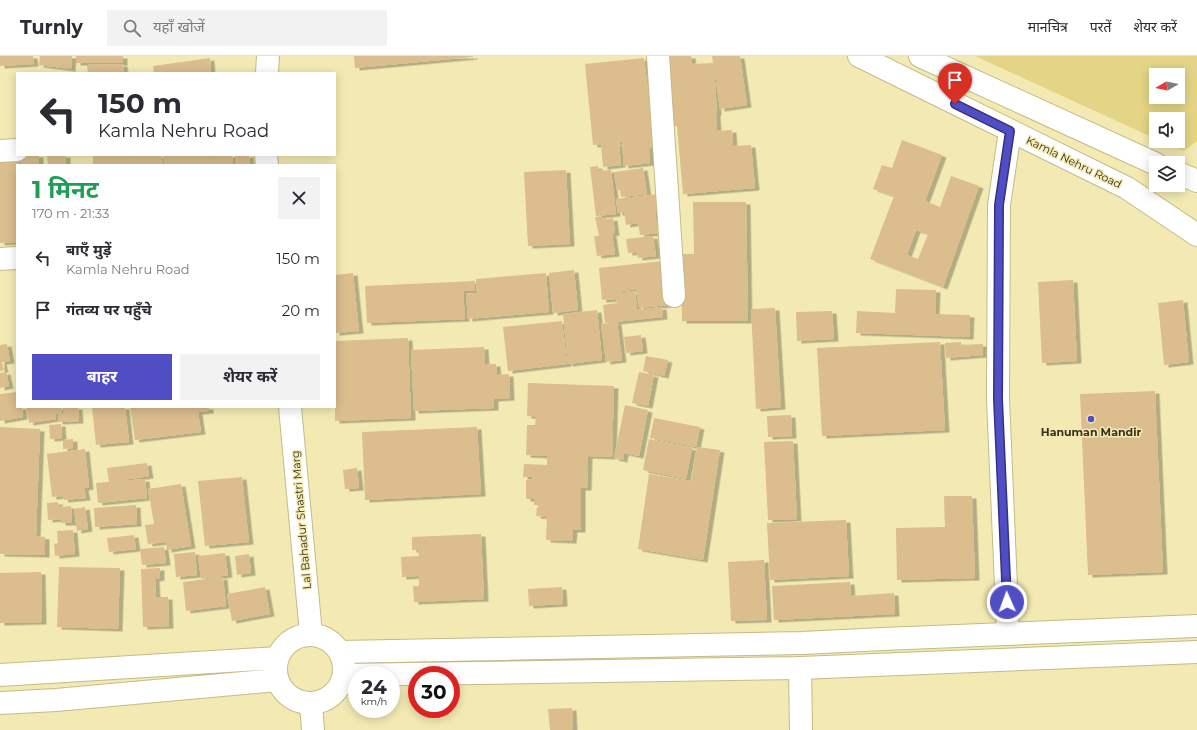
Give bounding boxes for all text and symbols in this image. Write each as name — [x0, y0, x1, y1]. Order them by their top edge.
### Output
search box — [107, 10, 387, 46]
text: Turnly — [20, 16, 83, 39]
icon: search — [121, 17, 143, 39]
text: यहाँ खोजें — [153, 17, 205, 36]
text: मानचित्र — [1028, 18, 1068, 36]
text: परतें — [1090, 18, 1111, 36]
text: शेयर करें — [1133, 18, 1177, 36]
pin — [938, 63, 972, 104]
north arrow — [1149, 68, 1185, 104]
map controls — [1149, 68, 1185, 192]
icon: arrive — [944, 69, 966, 91]
text: 150 m — [98, 86, 182, 120]
icon: left — [32, 88, 84, 140]
button: sound — [1149, 112, 1185, 148]
text: Kamla Nehru Road — [98, 120, 269, 142]
street label: Kamla Nehru Road — [1024, 133, 1124, 191]
button: layers — [1149, 156, 1185, 192]
text: 1 मिनट — [32, 175, 99, 204]
button: close — [278, 177, 320, 219]
text: 170 m · 21:33 — [32, 205, 109, 221]
text: बाएँ मुड़ें — [66, 240, 111, 259]
icon: left — [32, 247, 54, 269]
text: 150 m — [276, 249, 320, 268]
text: Kamla Nehru Road — [66, 261, 190, 277]
icon: arrive — [32, 299, 54, 321]
text: गंतव्य पर पहुँचे — [66, 300, 152, 319]
text: 20 m — [282, 301, 320, 320]
button: बाहर — [32, 354, 172, 400]
button: शेयर करें — [180, 354, 320, 400]
marker: Hanuman Mandir — [1086, 414, 1096, 424]
place label: Hanuman Mandir — [1041, 425, 1141, 439]
street label: Lal Bahadur Shastri Marg — [288, 450, 314, 590]
position arrow — [986, 581, 1028, 623]
speed limit sign: 30 — [408, 666, 460, 718]
text: 24 — [361, 675, 387, 699]
text: km/h — [361, 695, 387, 708]

